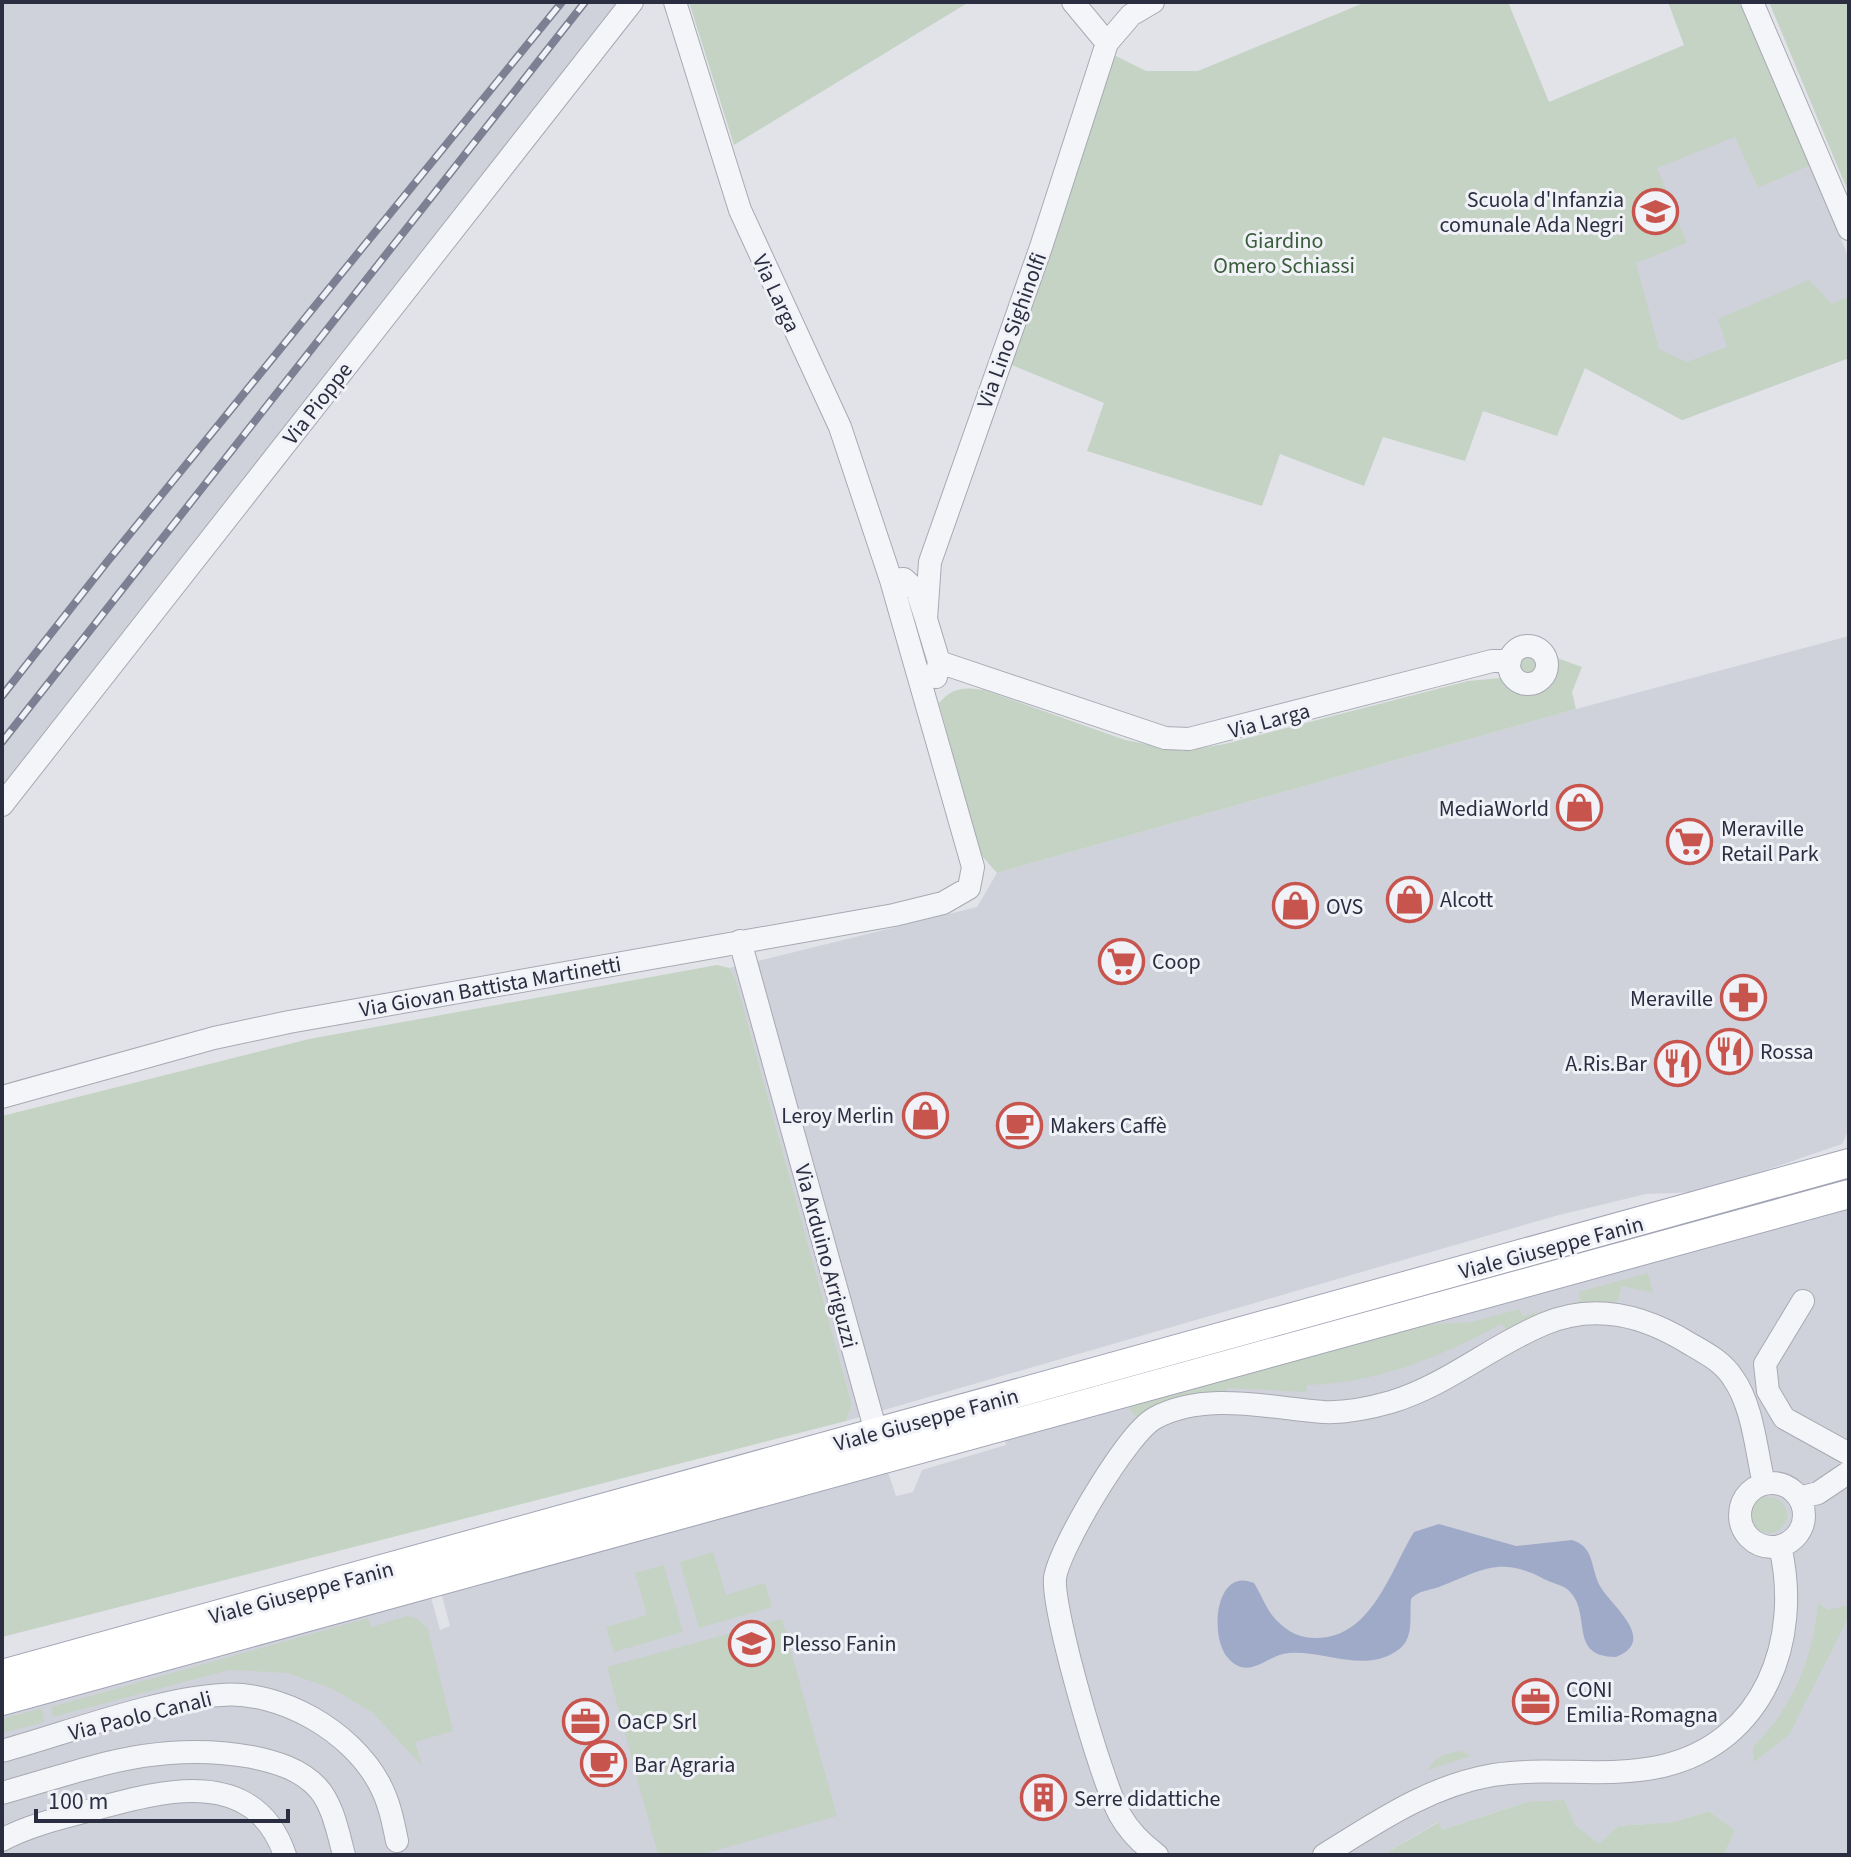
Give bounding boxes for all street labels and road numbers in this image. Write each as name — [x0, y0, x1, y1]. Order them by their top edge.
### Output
street label: Via Lino Sighinolfi — [969, 248, 1055, 413]
street label: Via Larga — [744, 249, 808, 338]
street label: Via Pioppe — [275, 355, 360, 452]
street label: Via Larga — [1225, 695, 1314, 747]
street label: Via Giovan Battista Martinetti — [357, 948, 624, 1026]
street label: Via Arduino Arriguzzi — [786, 1161, 866, 1352]
street label: Viale Giuseppe Fanin — [1455, 1208, 1647, 1288]
street label: Viale Giuseppe Fanin — [830, 1380, 1022, 1460]
street label: Viale Giuseppe Fanin — [205, 1553, 397, 1633]
street label: Via Paolo Canali — [65, 1683, 215, 1749]

